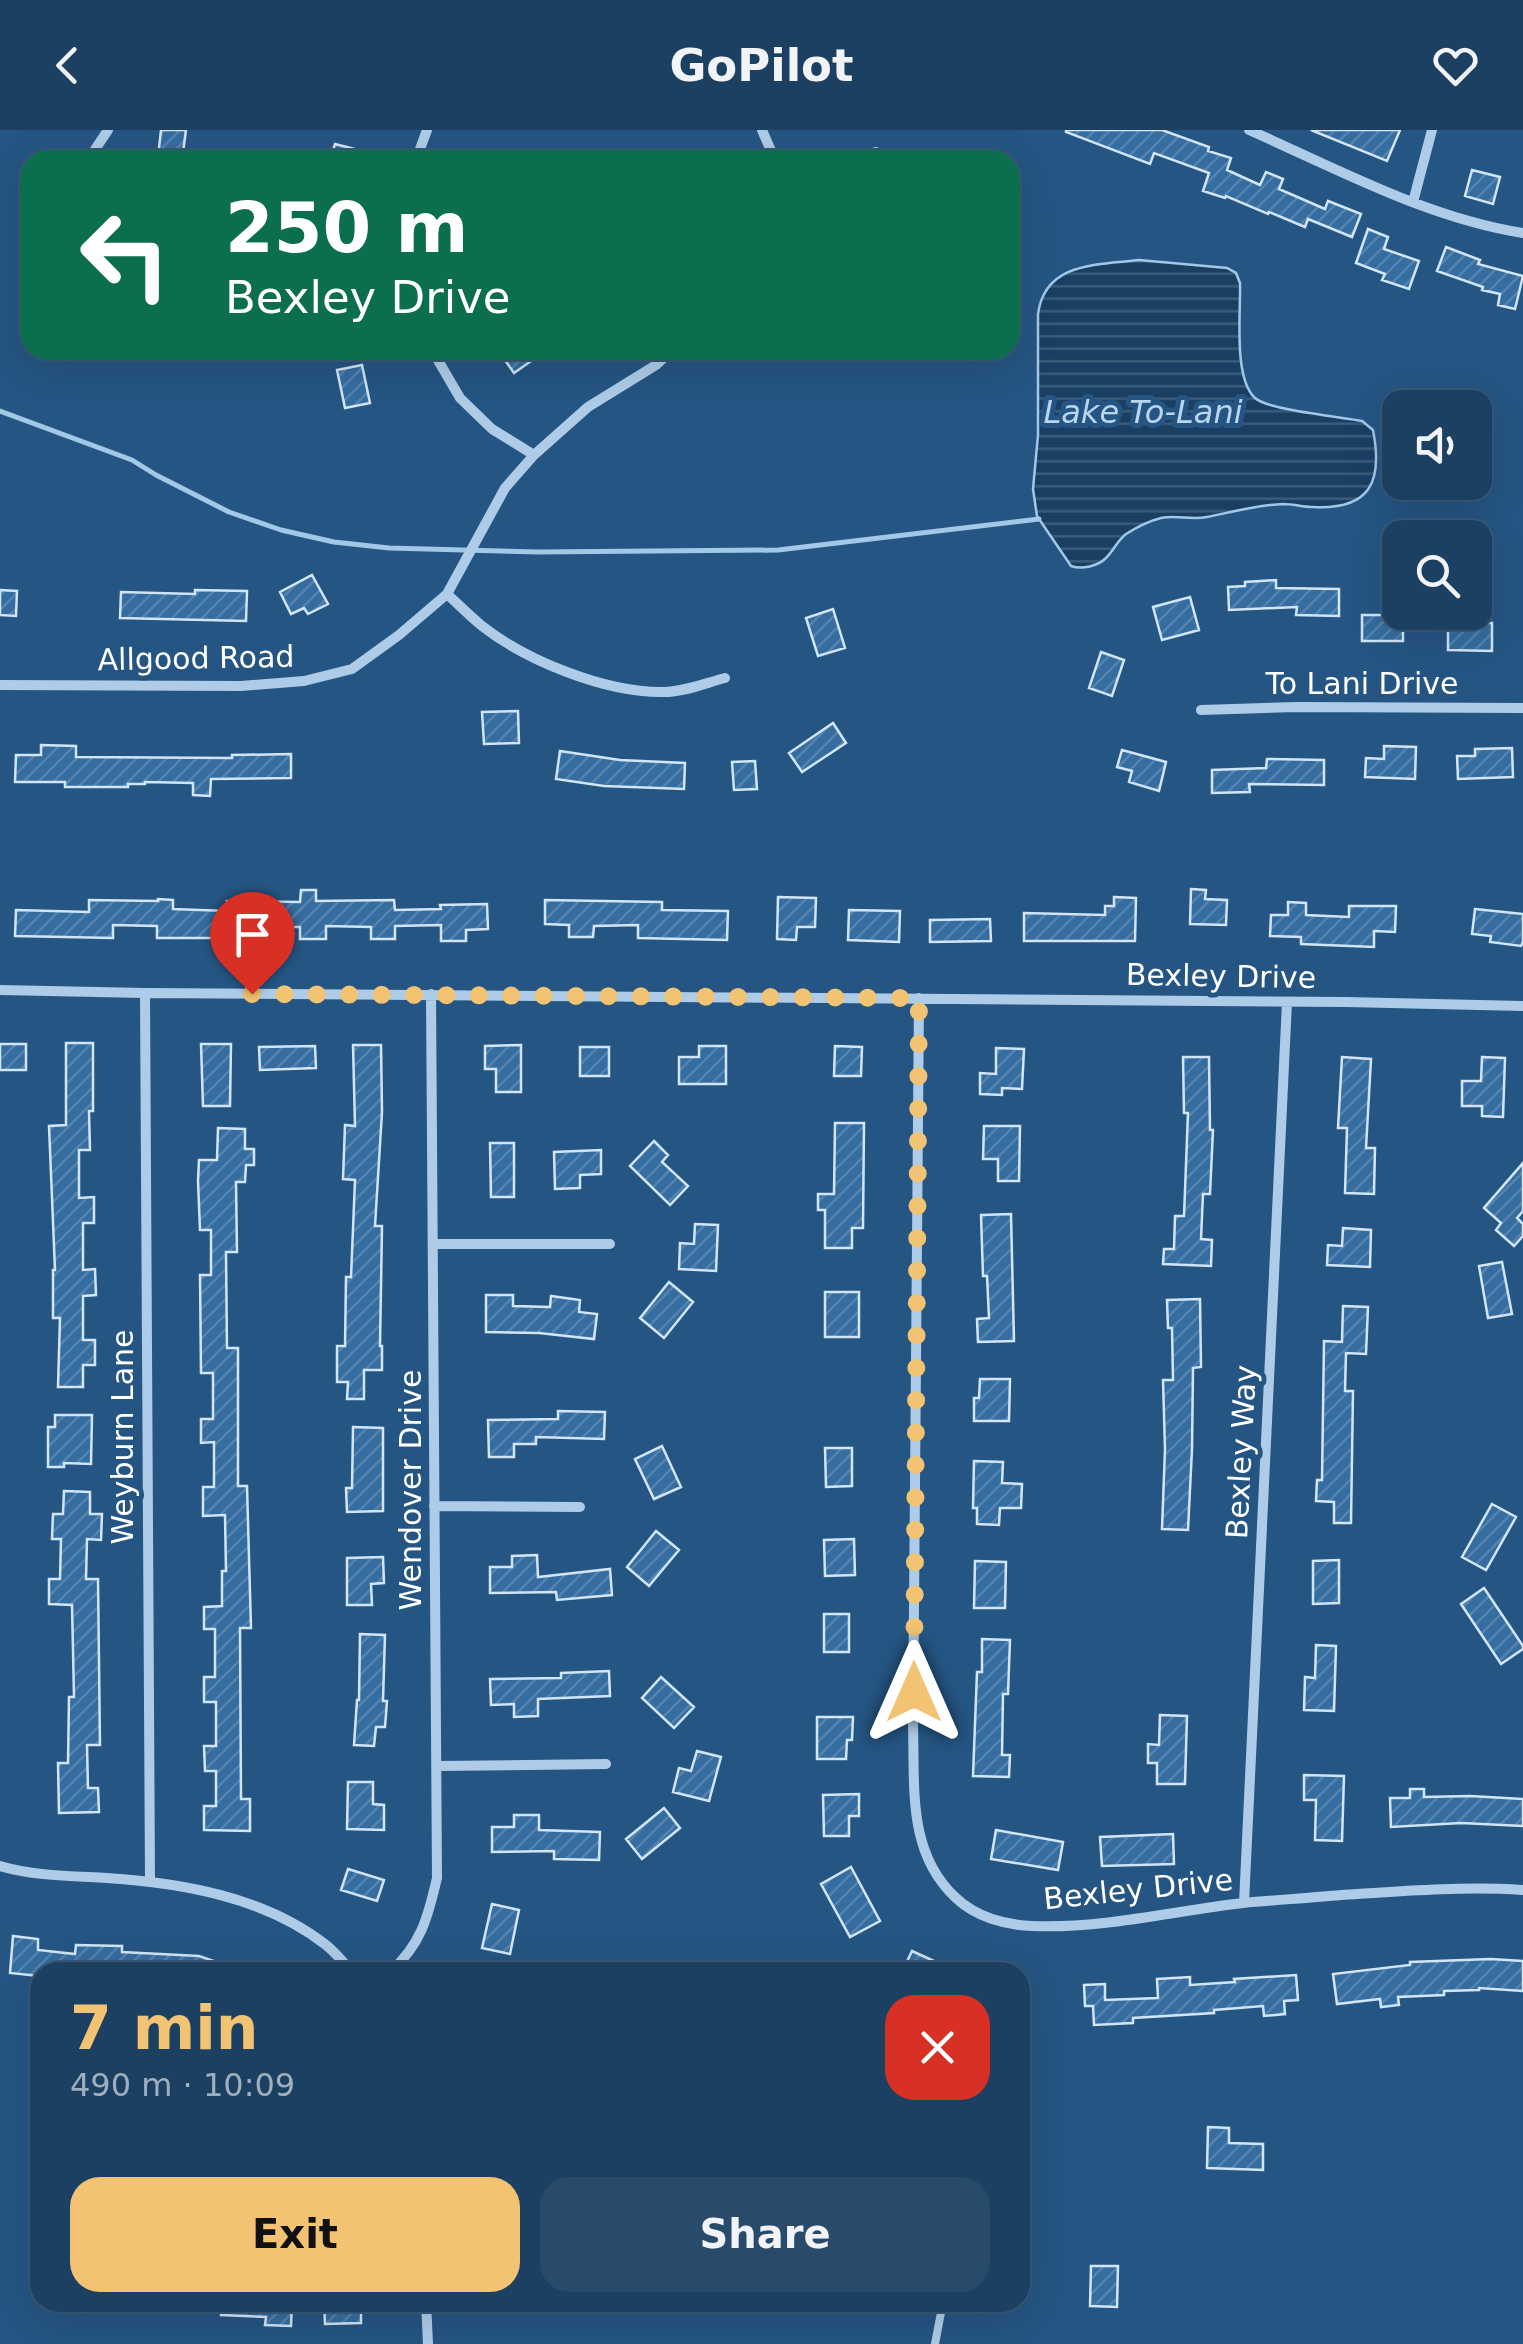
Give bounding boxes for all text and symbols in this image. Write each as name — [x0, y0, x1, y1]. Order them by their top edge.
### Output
icon: back — [40, 38, 95, 93]
icon: heart — [1428, 38, 1483, 93]
text: GoPilot — [669, 39, 854, 92]
text: 250 m — [225, 187, 468, 269]
icon: left — [60, 190, 190, 320]
text: Bexley Drive — [225, 271, 511, 324]
map controls — [1382, 390, 1492, 630]
button: sound — [1382, 390, 1492, 500]
water label: Lake To-Lani — [1043, 393, 1243, 431]
button: search — [1382, 520, 1492, 630]
street label: Allgood Road — [97, 639, 295, 677]
street label: To Lani Drive — [1264, 666, 1459, 701]
pin — [210, 892, 295, 995]
icon: arrive — [225, 907, 280, 962]
street label: Bexley Drive — [1126, 957, 1316, 995]
street label: Weyburn Lane — [105, 1329, 140, 1545]
street label: Bexley Way — [1219, 1364, 1263, 1540]
street label: Wendover Drive — [393, 1370, 428, 1610]
position arrow — [862, 1640, 966, 1744]
street label: Bexley Drive — [1042, 1862, 1234, 1916]
text: 7 min — [70, 1993, 258, 2063]
button: close — [885, 1995, 990, 2100]
text: 490 m · 10:09 — [70, 2066, 295, 2104]
button: Exit — [70, 2177, 520, 2292]
button: Share — [540, 2177, 990, 2292]

